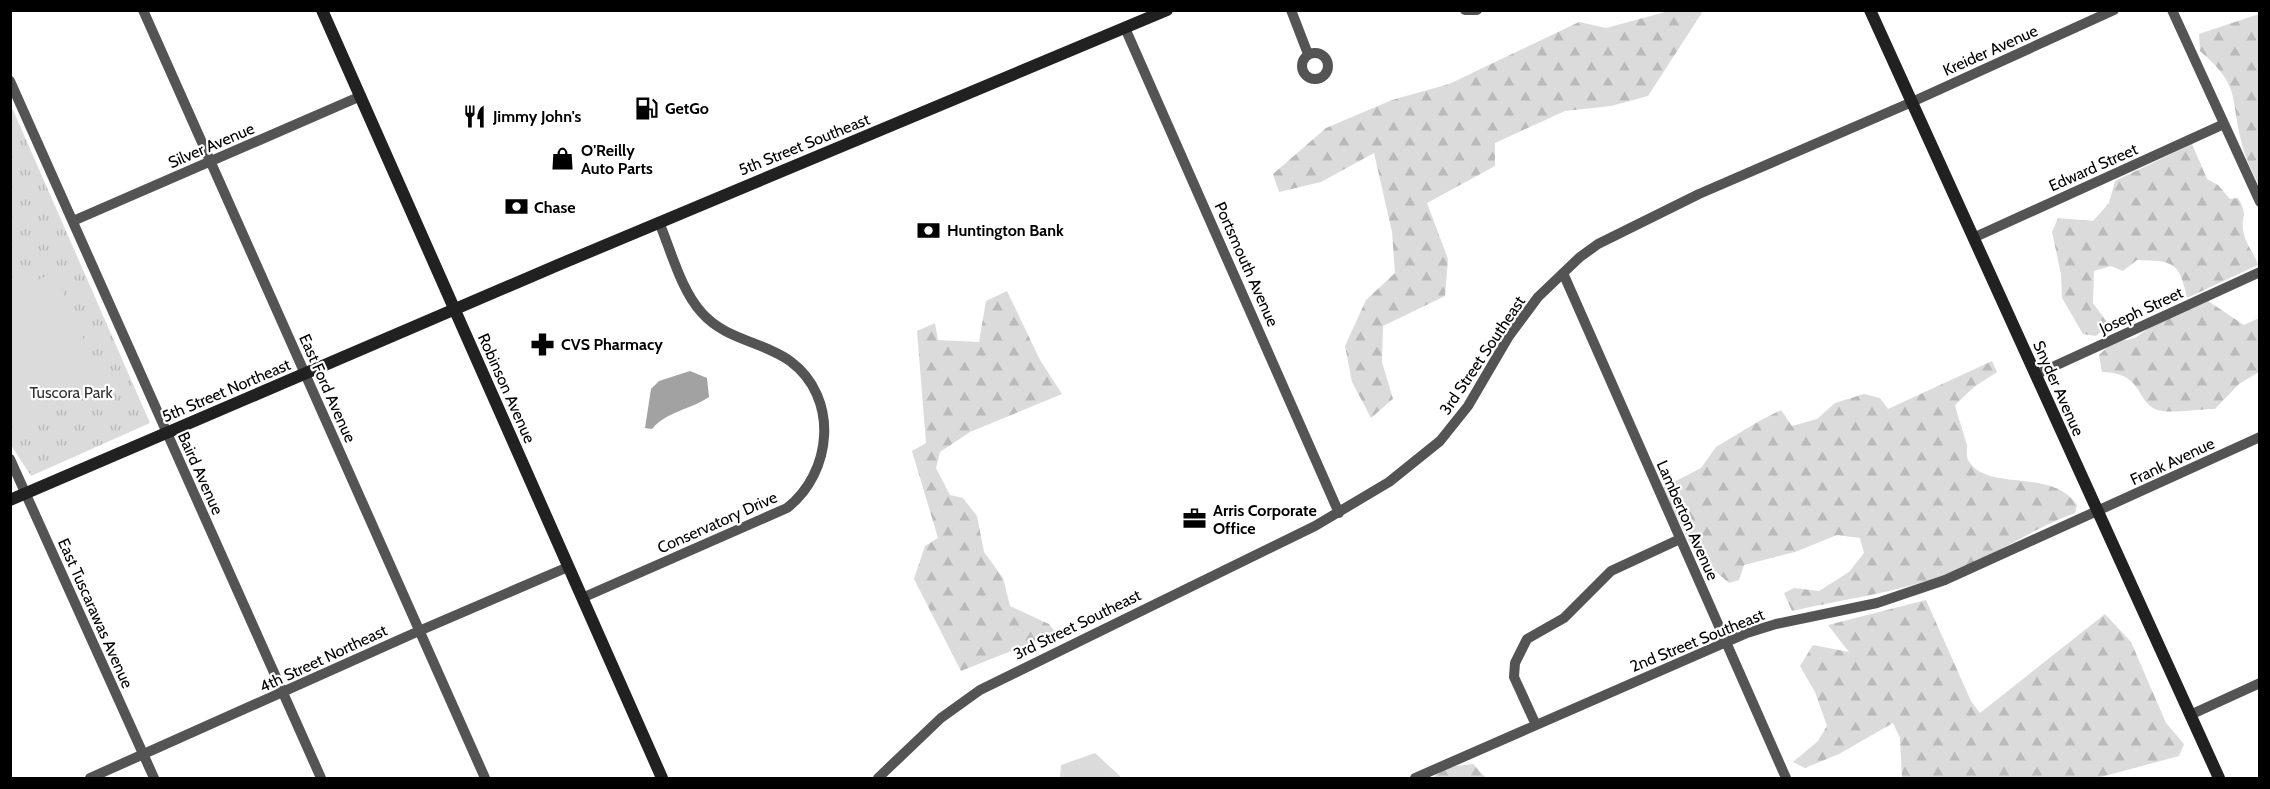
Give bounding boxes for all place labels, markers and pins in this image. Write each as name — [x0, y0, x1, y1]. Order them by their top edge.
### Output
fuel station icon: GetGo — [634, 95, 660, 121]
place label: GetGo — [665, 99, 709, 118]
restaurant icon: Jimmy John's — [462, 103, 488, 129]
place label: Jimmy John's — [492, 107, 581, 126]
place label: O'Reilly Auto Parts — [581, 141, 653, 178]
shop icon: O'Reilly Auto Parts — [550, 146, 576, 172]
bank icon: Chase — [503, 194, 529, 220]
place label: Chase — [534, 198, 576, 217]
bank icon: Huntington Bank — [916, 217, 942, 243]
place label: Huntington Bank — [947, 221, 1064, 240]
pharmacy icon: CVS Pharmacy — [530, 331, 556, 357]
place label: CVS Pharmacy — [561, 335, 663, 354]
place label: Arris Corporate Office — [1213, 501, 1317, 538]
office icon: Arris Corporate Office — [1182, 506, 1208, 532]

